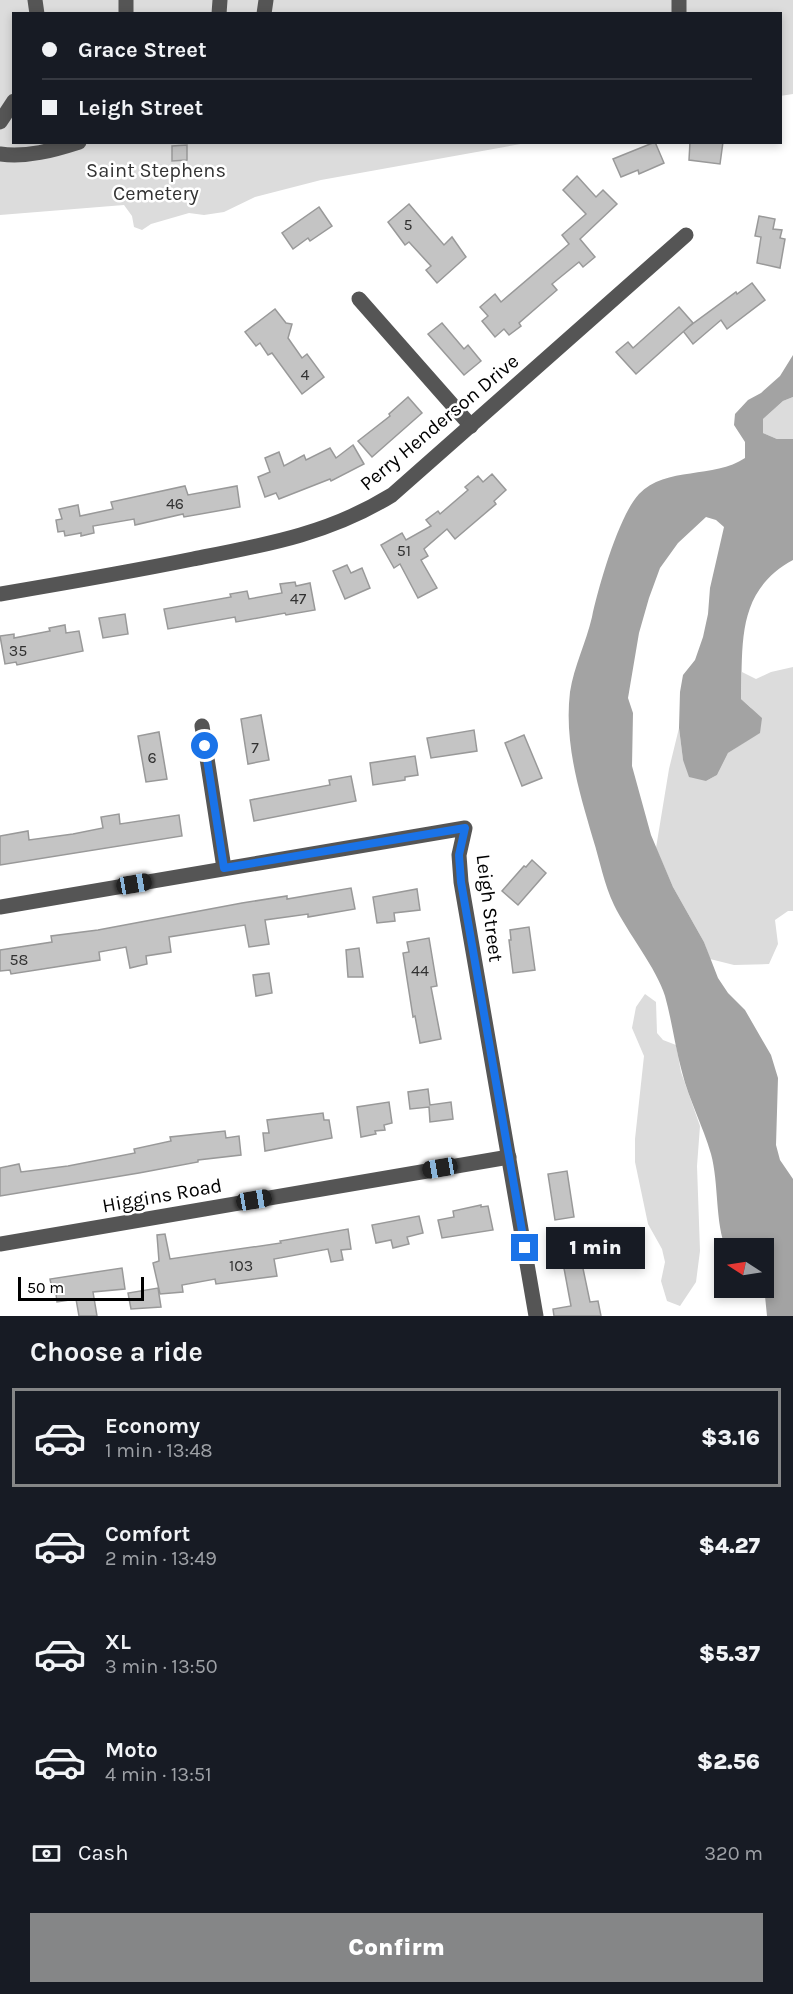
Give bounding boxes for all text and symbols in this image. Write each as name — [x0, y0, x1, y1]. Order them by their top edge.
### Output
text: Grace Street — [78, 37, 207, 63]
text: Leigh Street — [78, 95, 203, 121]
park label: Saint Stephens Cemetery — [86, 159, 226, 205]
house number: 5 — [403, 215, 413, 234]
street label: Perry Henderson Drive — [355, 349, 523, 495]
house number: 4 — [301, 365, 310, 384]
house number: 46 — [166, 494, 184, 513]
house number: 51 — [397, 541, 411, 560]
house number: 47 — [290, 589, 307, 608]
house number: 35 — [9, 641, 27, 660]
route start — [191, 732, 218, 759]
house number: 7 — [251, 738, 259, 757]
house number: 6 — [147, 748, 157, 767]
street label: Leigh Street — [471, 853, 508, 964]
car — [115, 872, 153, 896]
house number: 58 — [10, 950, 28, 969]
house number: 44 — [411, 961, 429, 980]
car — [421, 1156, 459, 1180]
street label: Higgins Road — [100, 1174, 224, 1217]
car — [235, 1188, 273, 1212]
callout: 1 min — [546, 1227, 645, 1269]
route end — [511, 1234, 538, 1261]
text: 1 min — [569, 1236, 622, 1259]
north arrow — [714, 1238, 774, 1298]
map controls — [714, 1238, 774, 1298]
house number: 103 — [229, 1256, 253, 1275]
scale bar — [18, 1274, 144, 1302]
text: 50 m — [27, 1278, 64, 1297]
text: Choose a ride — [30, 1336, 203, 1368]
icon: car — [33, 1411, 87, 1465]
text: Economy — [105, 1413, 200, 1439]
text: $3.16 — [701, 1425, 760, 1451]
text: 1 min · 13:48 — [105, 1439, 213, 1462]
icon: car — [33, 1519, 87, 1573]
text: Comfort — [105, 1521, 190, 1547]
text: $4.27 — [698, 1533, 760, 1559]
text: 2 min · 13:49 — [105, 1547, 217, 1570]
icon: car — [33, 1627, 87, 1681]
text: XL — [105, 1629, 131, 1655]
text: $5.37 — [699, 1641, 760, 1667]
text: 3 min · 13:50 — [105, 1655, 218, 1678]
icon: car — [33, 1735, 87, 1789]
text: Moto — [105, 1737, 158, 1763]
text: $2.56 — [697, 1749, 760, 1775]
text: 4 min · 13:51 — [105, 1763, 212, 1786]
icon: cash — [30, 1837, 63, 1870]
text: Cash — [78, 1840, 128, 1866]
text: 320 m — [704, 1842, 763, 1865]
button: Confirm — [30, 1913, 763, 1982]

